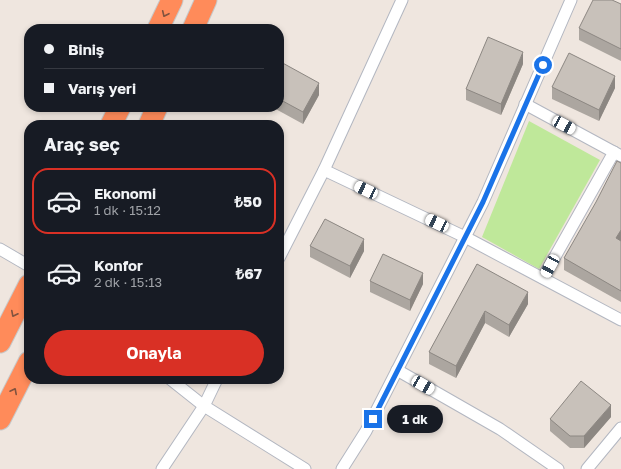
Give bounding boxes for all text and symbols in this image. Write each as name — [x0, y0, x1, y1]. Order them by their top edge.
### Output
one-way arrow — [162, 10, 170, 18]
text: Biniş — [68, 40, 104, 58]
route start — [534, 56, 552, 74]
text: Varış yeri — [68, 79, 136, 97]
car — [551, 114, 577, 136]
text: Araç seç — [44, 133, 120, 155]
car — [353, 179, 379, 201]
icon: car — [46, 183, 82, 219]
text: Ekonomi — [94, 184, 156, 202]
text: ₺50 — [235, 192, 262, 210]
text: 1 dk · 15:12 — [94, 202, 161, 218]
car — [424, 212, 450, 234]
car — [539, 253, 561, 279]
icon: car — [46, 255, 82, 291]
text: Konfor — [94, 256, 143, 274]
text: ₺67 — [236, 264, 262, 282]
text: 2 dk · 15:13 — [94, 274, 162, 290]
one-way arrow — [12, 310, 19, 317]
button: Onayla — [44, 330, 264, 376]
car — [410, 374, 436, 396]
one-way arrow — [10, 387, 17, 395]
callout: 1 dk — [387, 405, 443, 433]
route end — [364, 410, 382, 428]
text: 1 dk — [402, 411, 428, 427]

